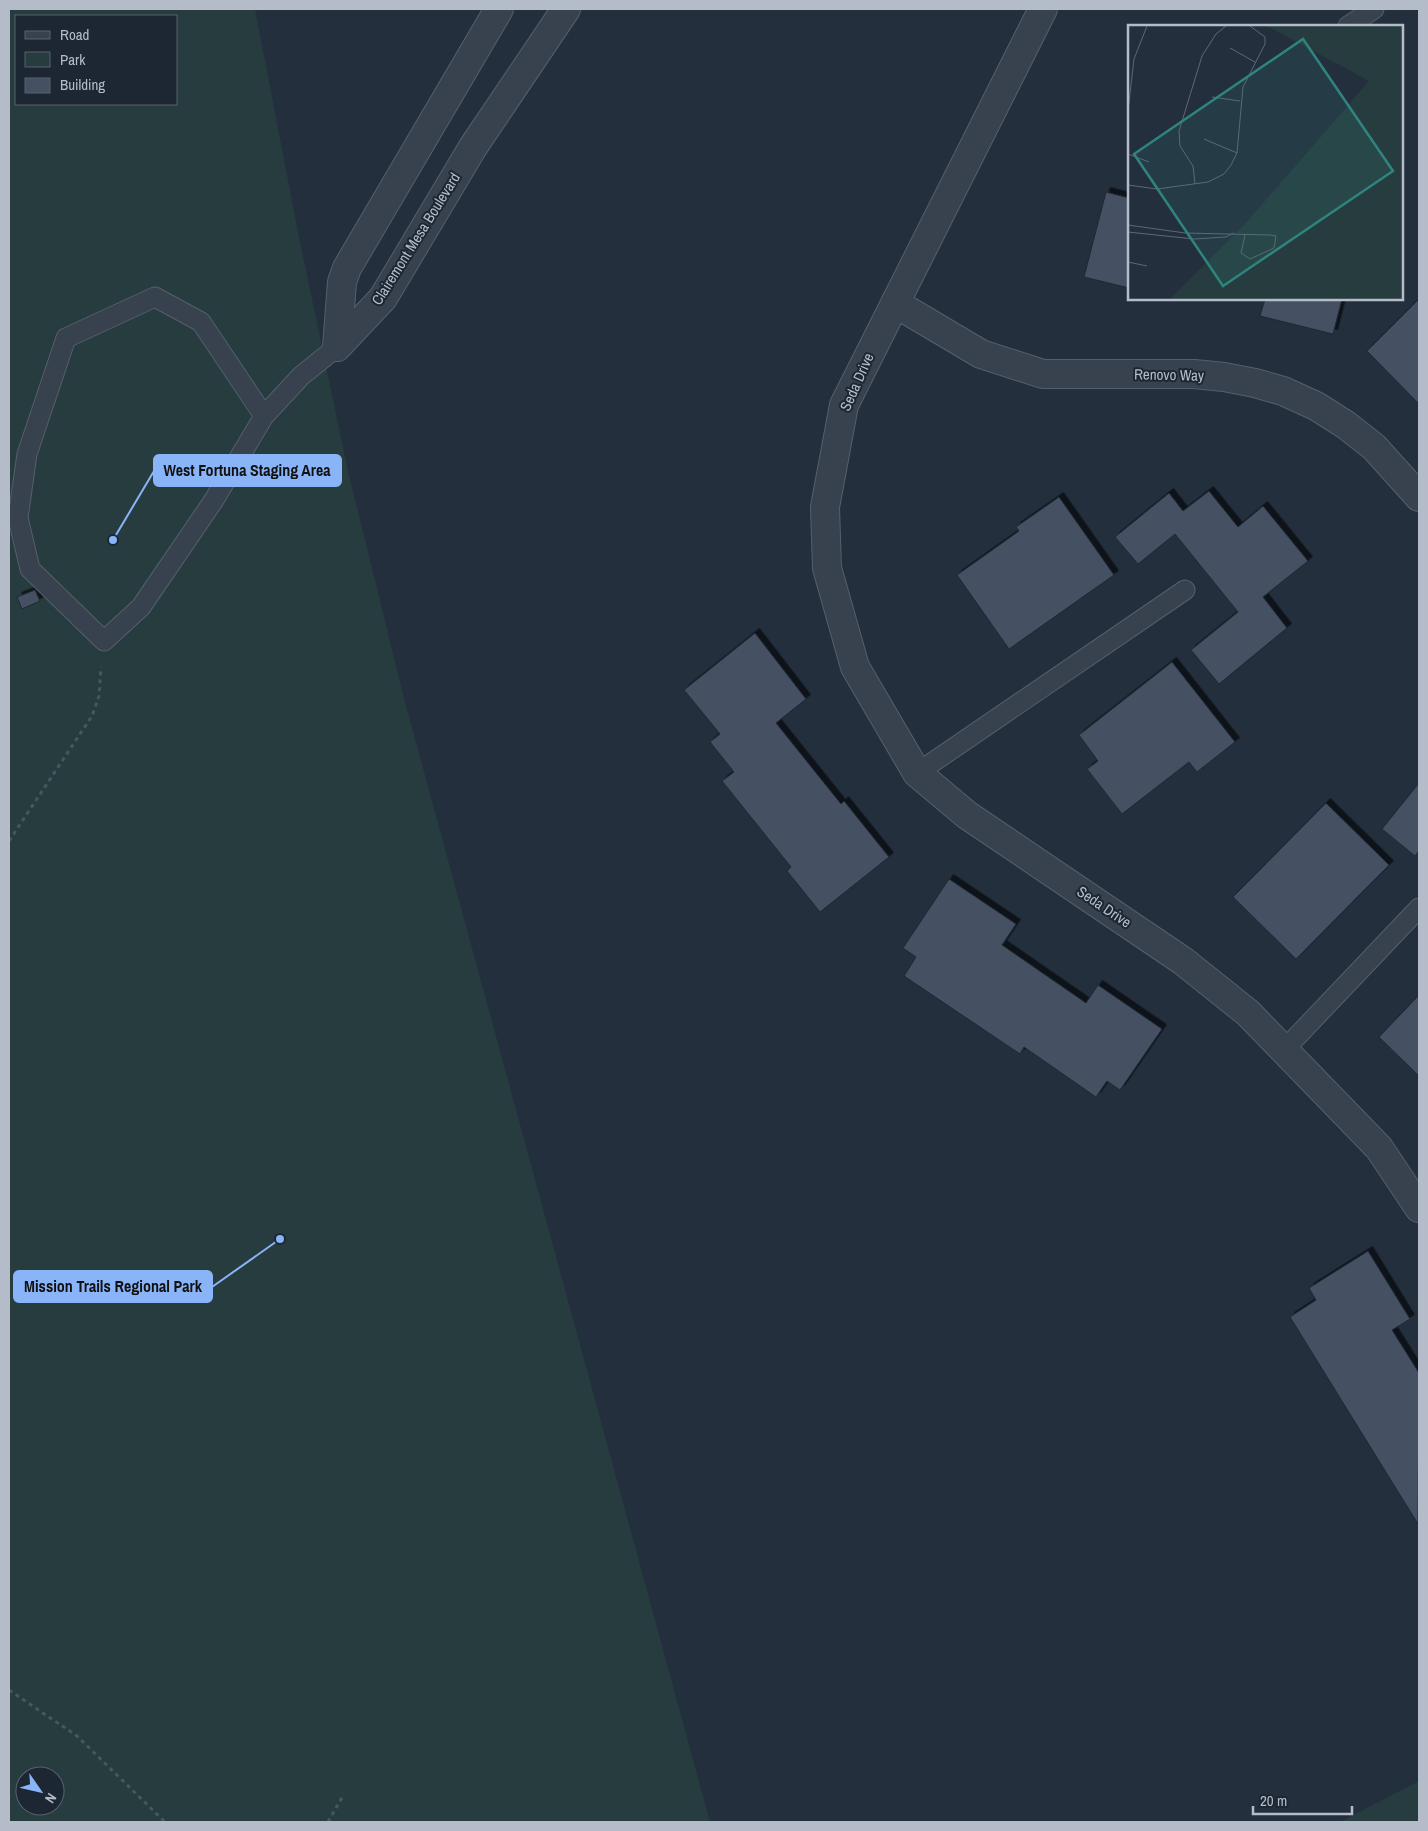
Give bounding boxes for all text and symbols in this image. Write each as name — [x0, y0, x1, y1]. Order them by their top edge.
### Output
legend — [15, 15, 178, 105]
text: Road — [60, 24, 89, 45]
inset map — [1128, 25, 1403, 300]
text: Park — [60, 49, 86, 70]
text: Building — [60, 74, 105, 95]
street label: Clairemont Mesa Boulevard — [366, 169, 465, 309]
street label: Seda Drive — [834, 349, 879, 414]
street label: Renovo Way — [1134, 363, 1205, 386]
callout: West Fortuna Staging Area — [154, 455, 341, 486]
text: West Fortuna Staging Area — [163, 459, 331, 481]
street label: Seda Drive — [1073, 881, 1136, 933]
callout: Mission Trails Regional Park — [14, 1271, 212, 1302]
text: Mission Trails Regional Park — [24, 1275, 203, 1297]
north arrow — [15, 1766, 65, 1816]
scale bar — [1253, 1784, 1352, 1816]
text: N — [41, 1790, 61, 1807]
text: 20 m — [1260, 1790, 1287, 1811]

